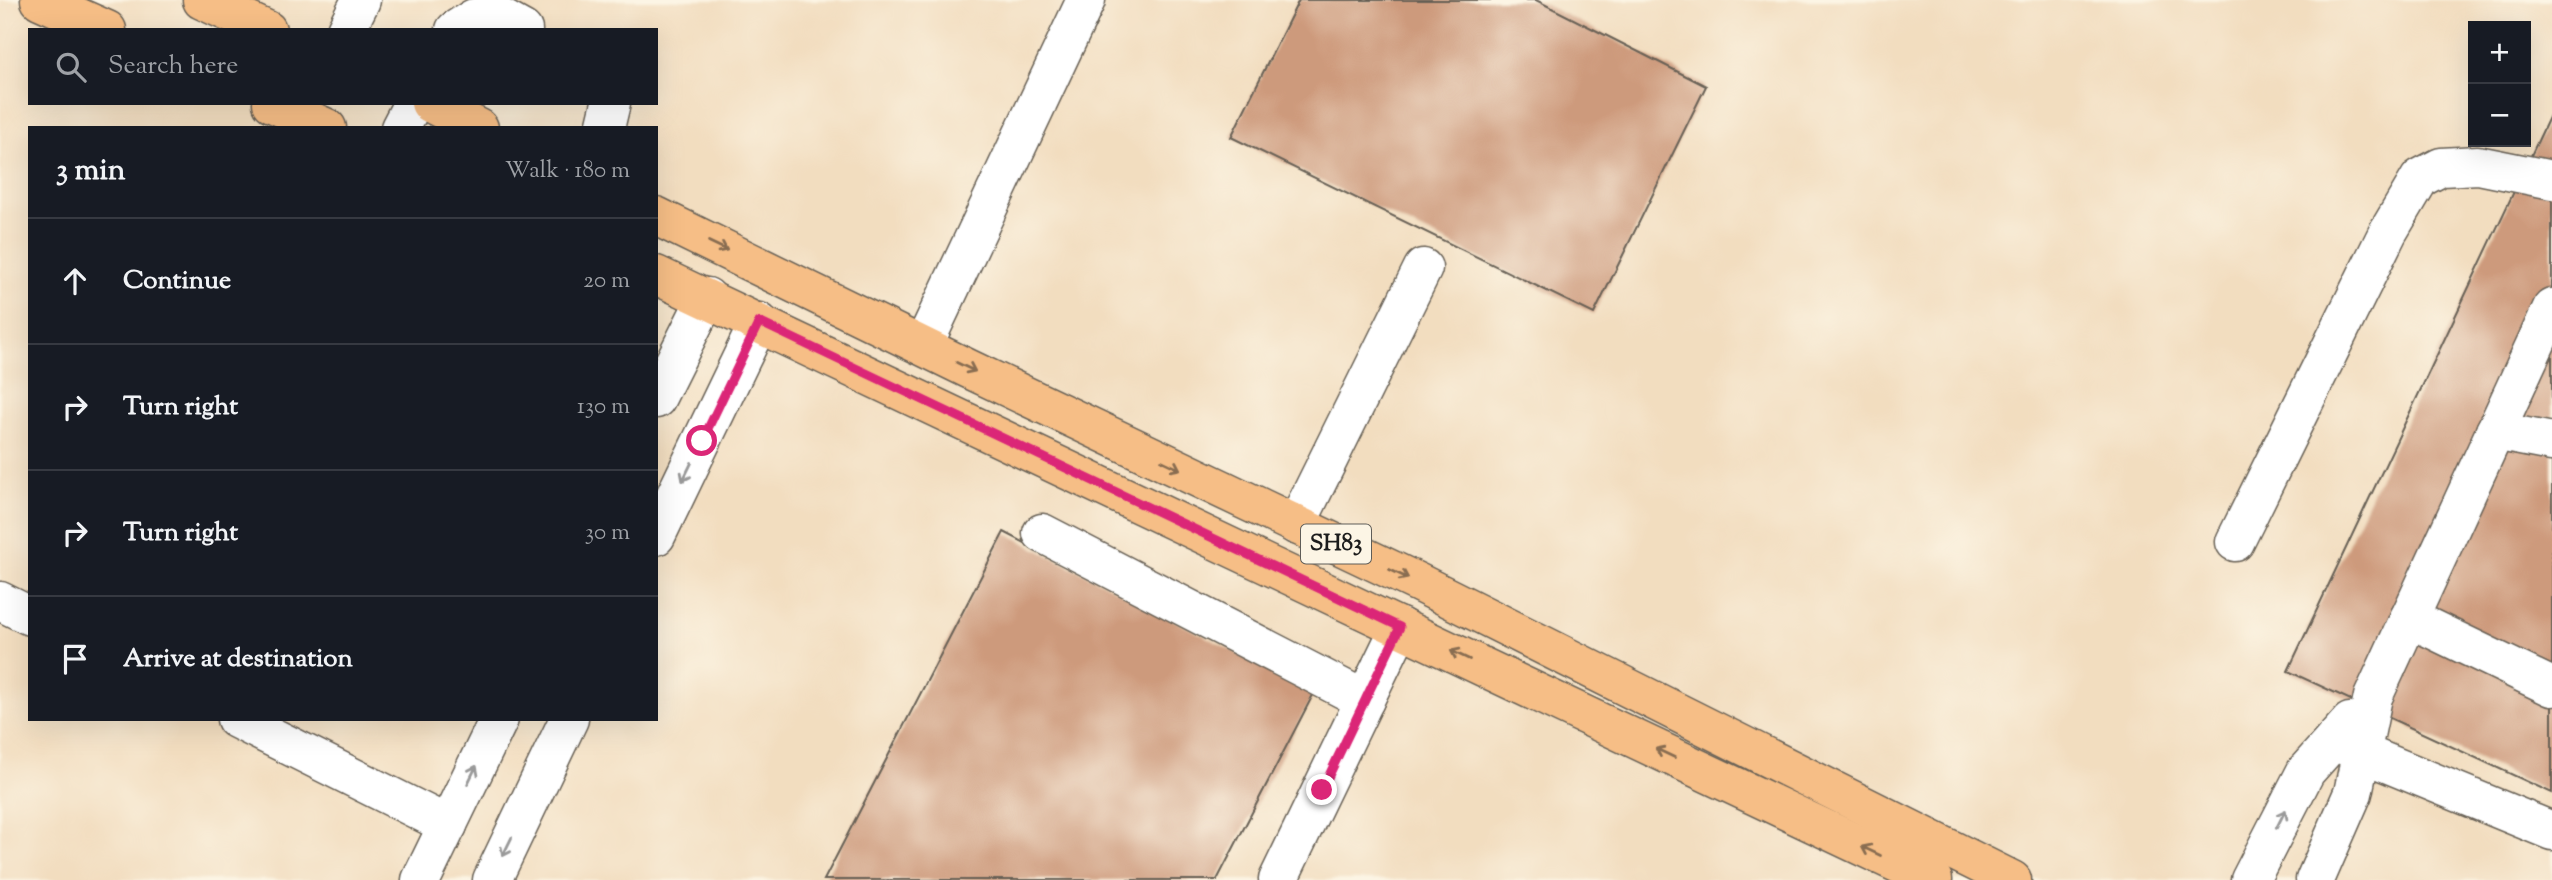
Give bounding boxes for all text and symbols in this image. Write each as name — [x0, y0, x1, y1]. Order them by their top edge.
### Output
map controls — [2468, 21, 2531, 147]
button: + — [2468, 21, 2531, 84]
search box — [28, 28, 658, 105]
icon: search — [52, 48, 90, 86]
text: Search here — [108, 48, 238, 85]
button: − — [2468, 84, 2531, 147]
text: 3 min — [56, 150, 126, 193]
text: Walk · 180 m — [505, 155, 630, 188]
one-way arrow — [707, 240, 728, 253]
icon: ahead — [56, 262, 94, 300]
text: Continue — [123, 263, 231, 300]
text: 20 m — [583, 265, 630, 298]
one-way arrow — [955, 361, 976, 375]
icon: right — [56, 388, 94, 426]
text: Turn right — [123, 389, 238, 426]
text: 130 m — [577, 391, 630, 424]
route start — [686, 425, 717, 456]
one-way arrow — [1160, 459, 1181, 473]
one-way arrow — [680, 461, 693, 482]
icon: right — [56, 514, 94, 552]
text: Turn right — [123, 515, 238, 552]
text: 30 m — [585, 517, 630, 550]
road number: SH83 — [1301, 524, 1371, 564]
one-way arrow — [1388, 568, 1409, 581]
icon: arrive — [56, 640, 94, 678]
text: Arrive at destination — [123, 641, 353, 678]
one-way arrow — [1450, 648, 1471, 662]
one-way arrow — [1655, 746, 1677, 759]
one-way arrow — [466, 765, 480, 786]
route end — [1306, 774, 1337, 805]
one-way arrow — [2275, 809, 2289, 830]
one-way arrow — [500, 836, 514, 857]
one-way arrow — [1861, 843, 1882, 857]

